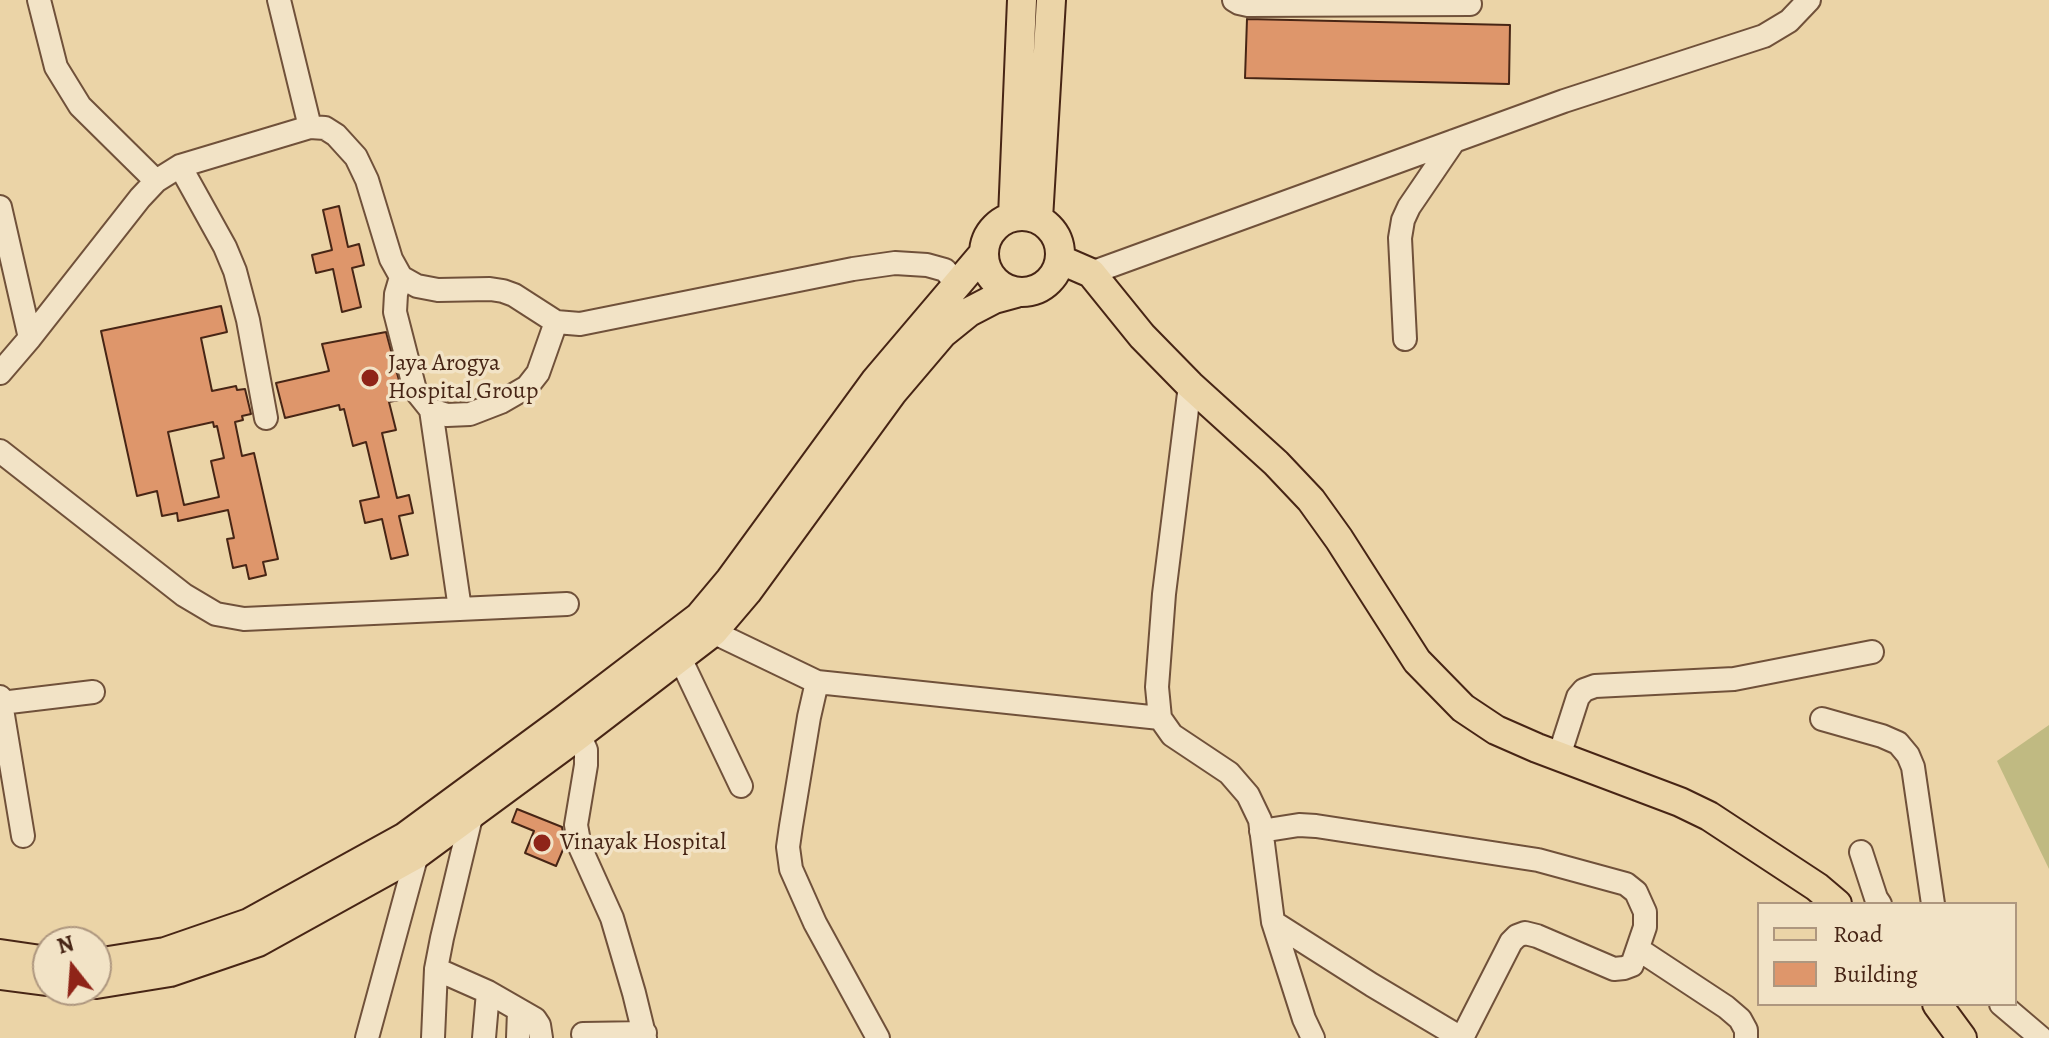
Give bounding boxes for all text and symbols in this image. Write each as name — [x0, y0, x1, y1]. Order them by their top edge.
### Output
place label: Jaya Arogya Hospital Group — [388, 350, 538, 406]
marker: Jaya Arogya Hospital Group — [359, 367, 381, 389]
place label: Vinayak Hospital — [560, 829, 726, 857]
marker: Vinayak Hospital — [531, 832, 553, 854]
legend — [1757, 902, 2017, 1006]
text: Road — [1833, 918, 1883, 950]
north arrow — [32, 926, 112, 1006]
text: N — [54, 928, 78, 962]
text: Building — [1833, 958, 1918, 990]

